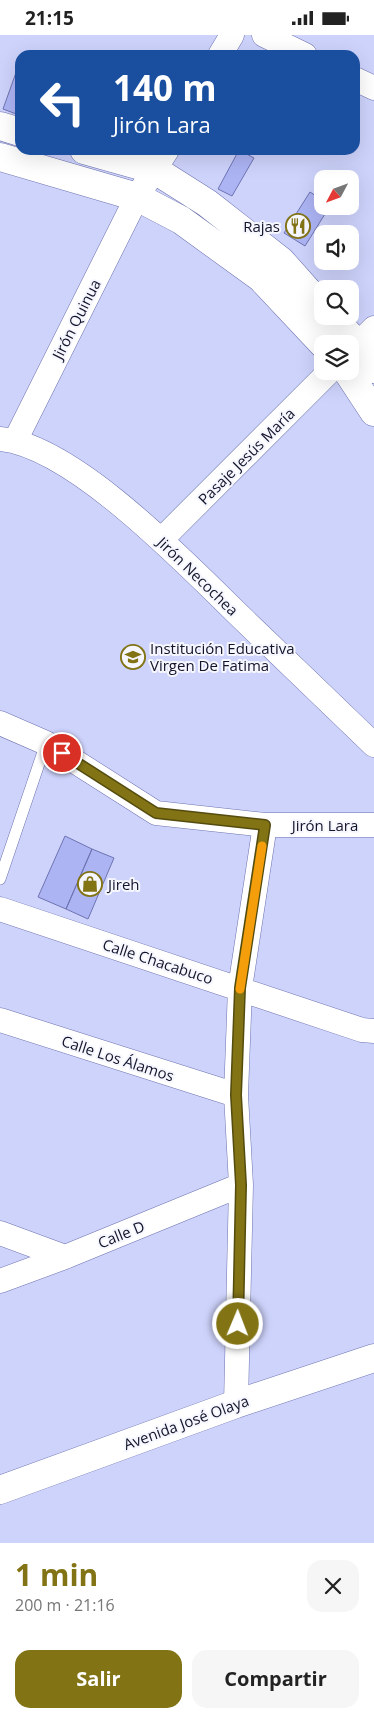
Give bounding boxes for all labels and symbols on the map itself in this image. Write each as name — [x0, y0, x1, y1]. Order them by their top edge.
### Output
north arrow — [314, 170, 359, 215]
restaurant icon: Rajas — [285, 213, 311, 239]
place label: Rajas — [243, 216, 280, 236]
street label: Jirón Quinua — [46, 275, 105, 364]
street label: Pasaje Jesús María — [193, 403, 299, 509]
street label: Jirón Necochea — [152, 531, 243, 620]
place label: Institución Educativa Virgen De Fatima — [150, 638, 295, 675]
school or university icon: Institución Educativa Virgen De Fatima — [120, 644, 146, 670]
pin — [41, 732, 83, 774]
street label: Jirón Lara — [290, 815, 358, 835]
shop icon: Jireh — [77, 871, 103, 897]
place label: Jireh — [106, 874, 140, 894]
street label: Calle Chacabuco — [100, 934, 216, 988]
street label: Calle Los Álamos — [59, 1030, 177, 1086]
street label: Calle D — [95, 1216, 147, 1252]
position arrow — [211, 1297, 263, 1349]
street label: Avenida José Olaya — [121, 1390, 251, 1454]

